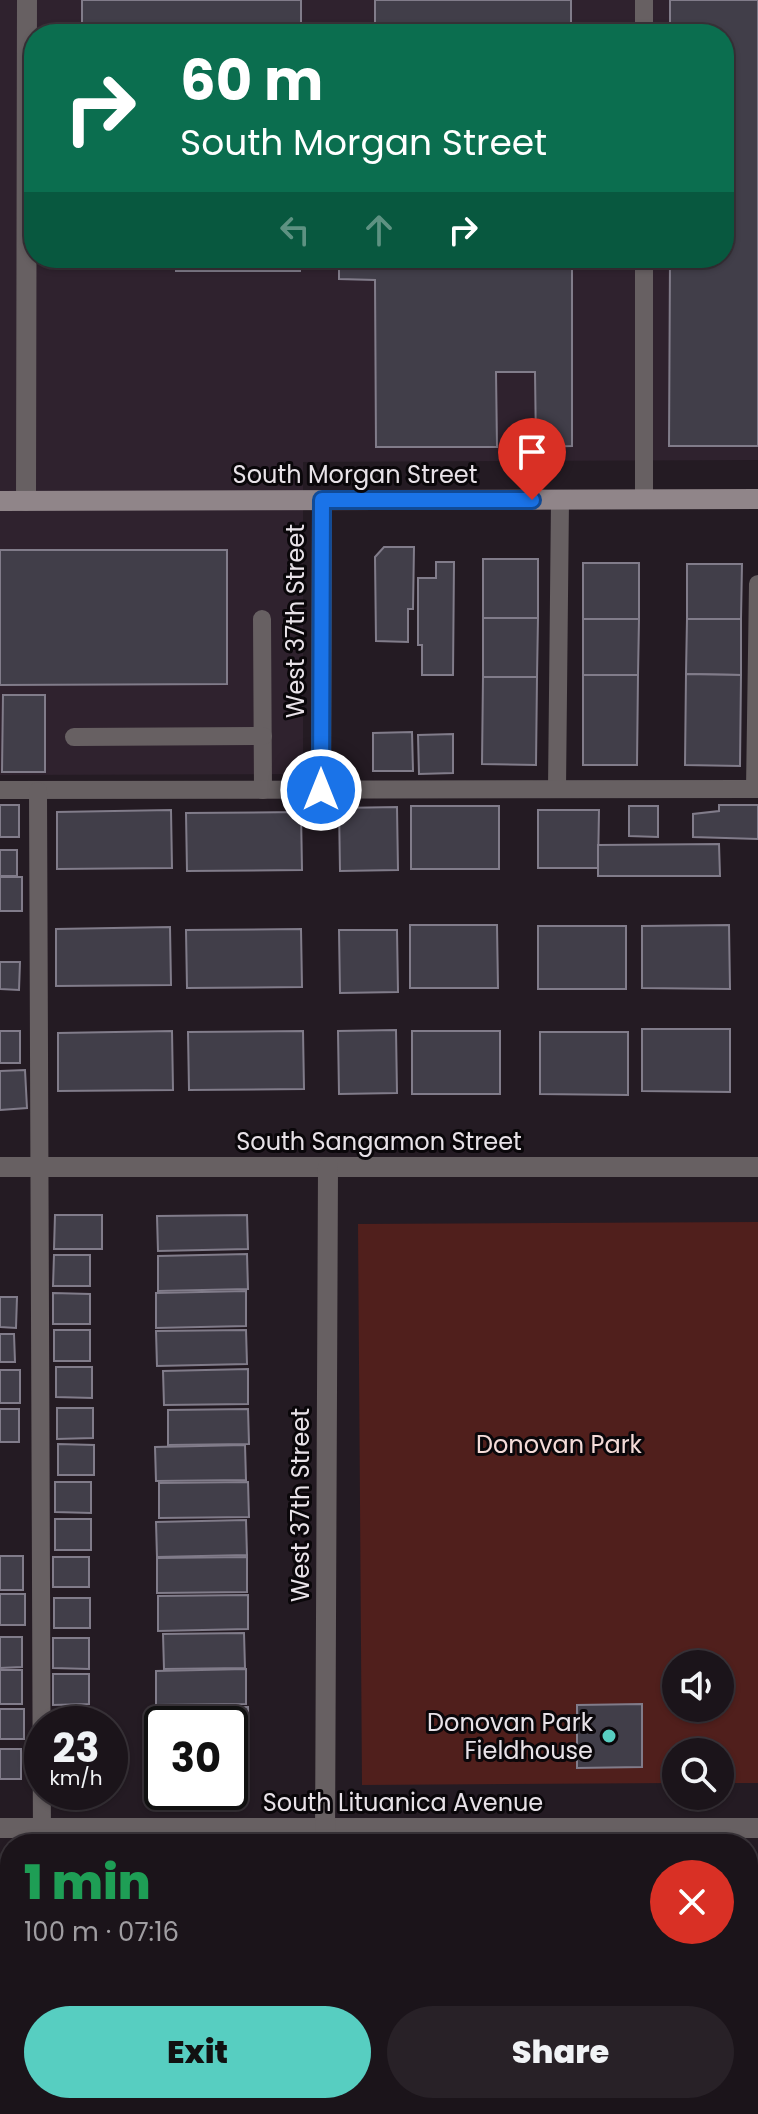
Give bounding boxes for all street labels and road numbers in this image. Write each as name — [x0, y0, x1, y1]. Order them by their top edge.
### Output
street label: South Morgan Street — [233, 458, 477, 491]
street label: West 37th Street — [279, 524, 312, 718]
street label: South Sangamon Street — [236, 1125, 522, 1158]
street label: West 37th Street — [284, 1408, 317, 1602]
street label: South Lituanica Avenue — [263, 1786, 543, 1819]

